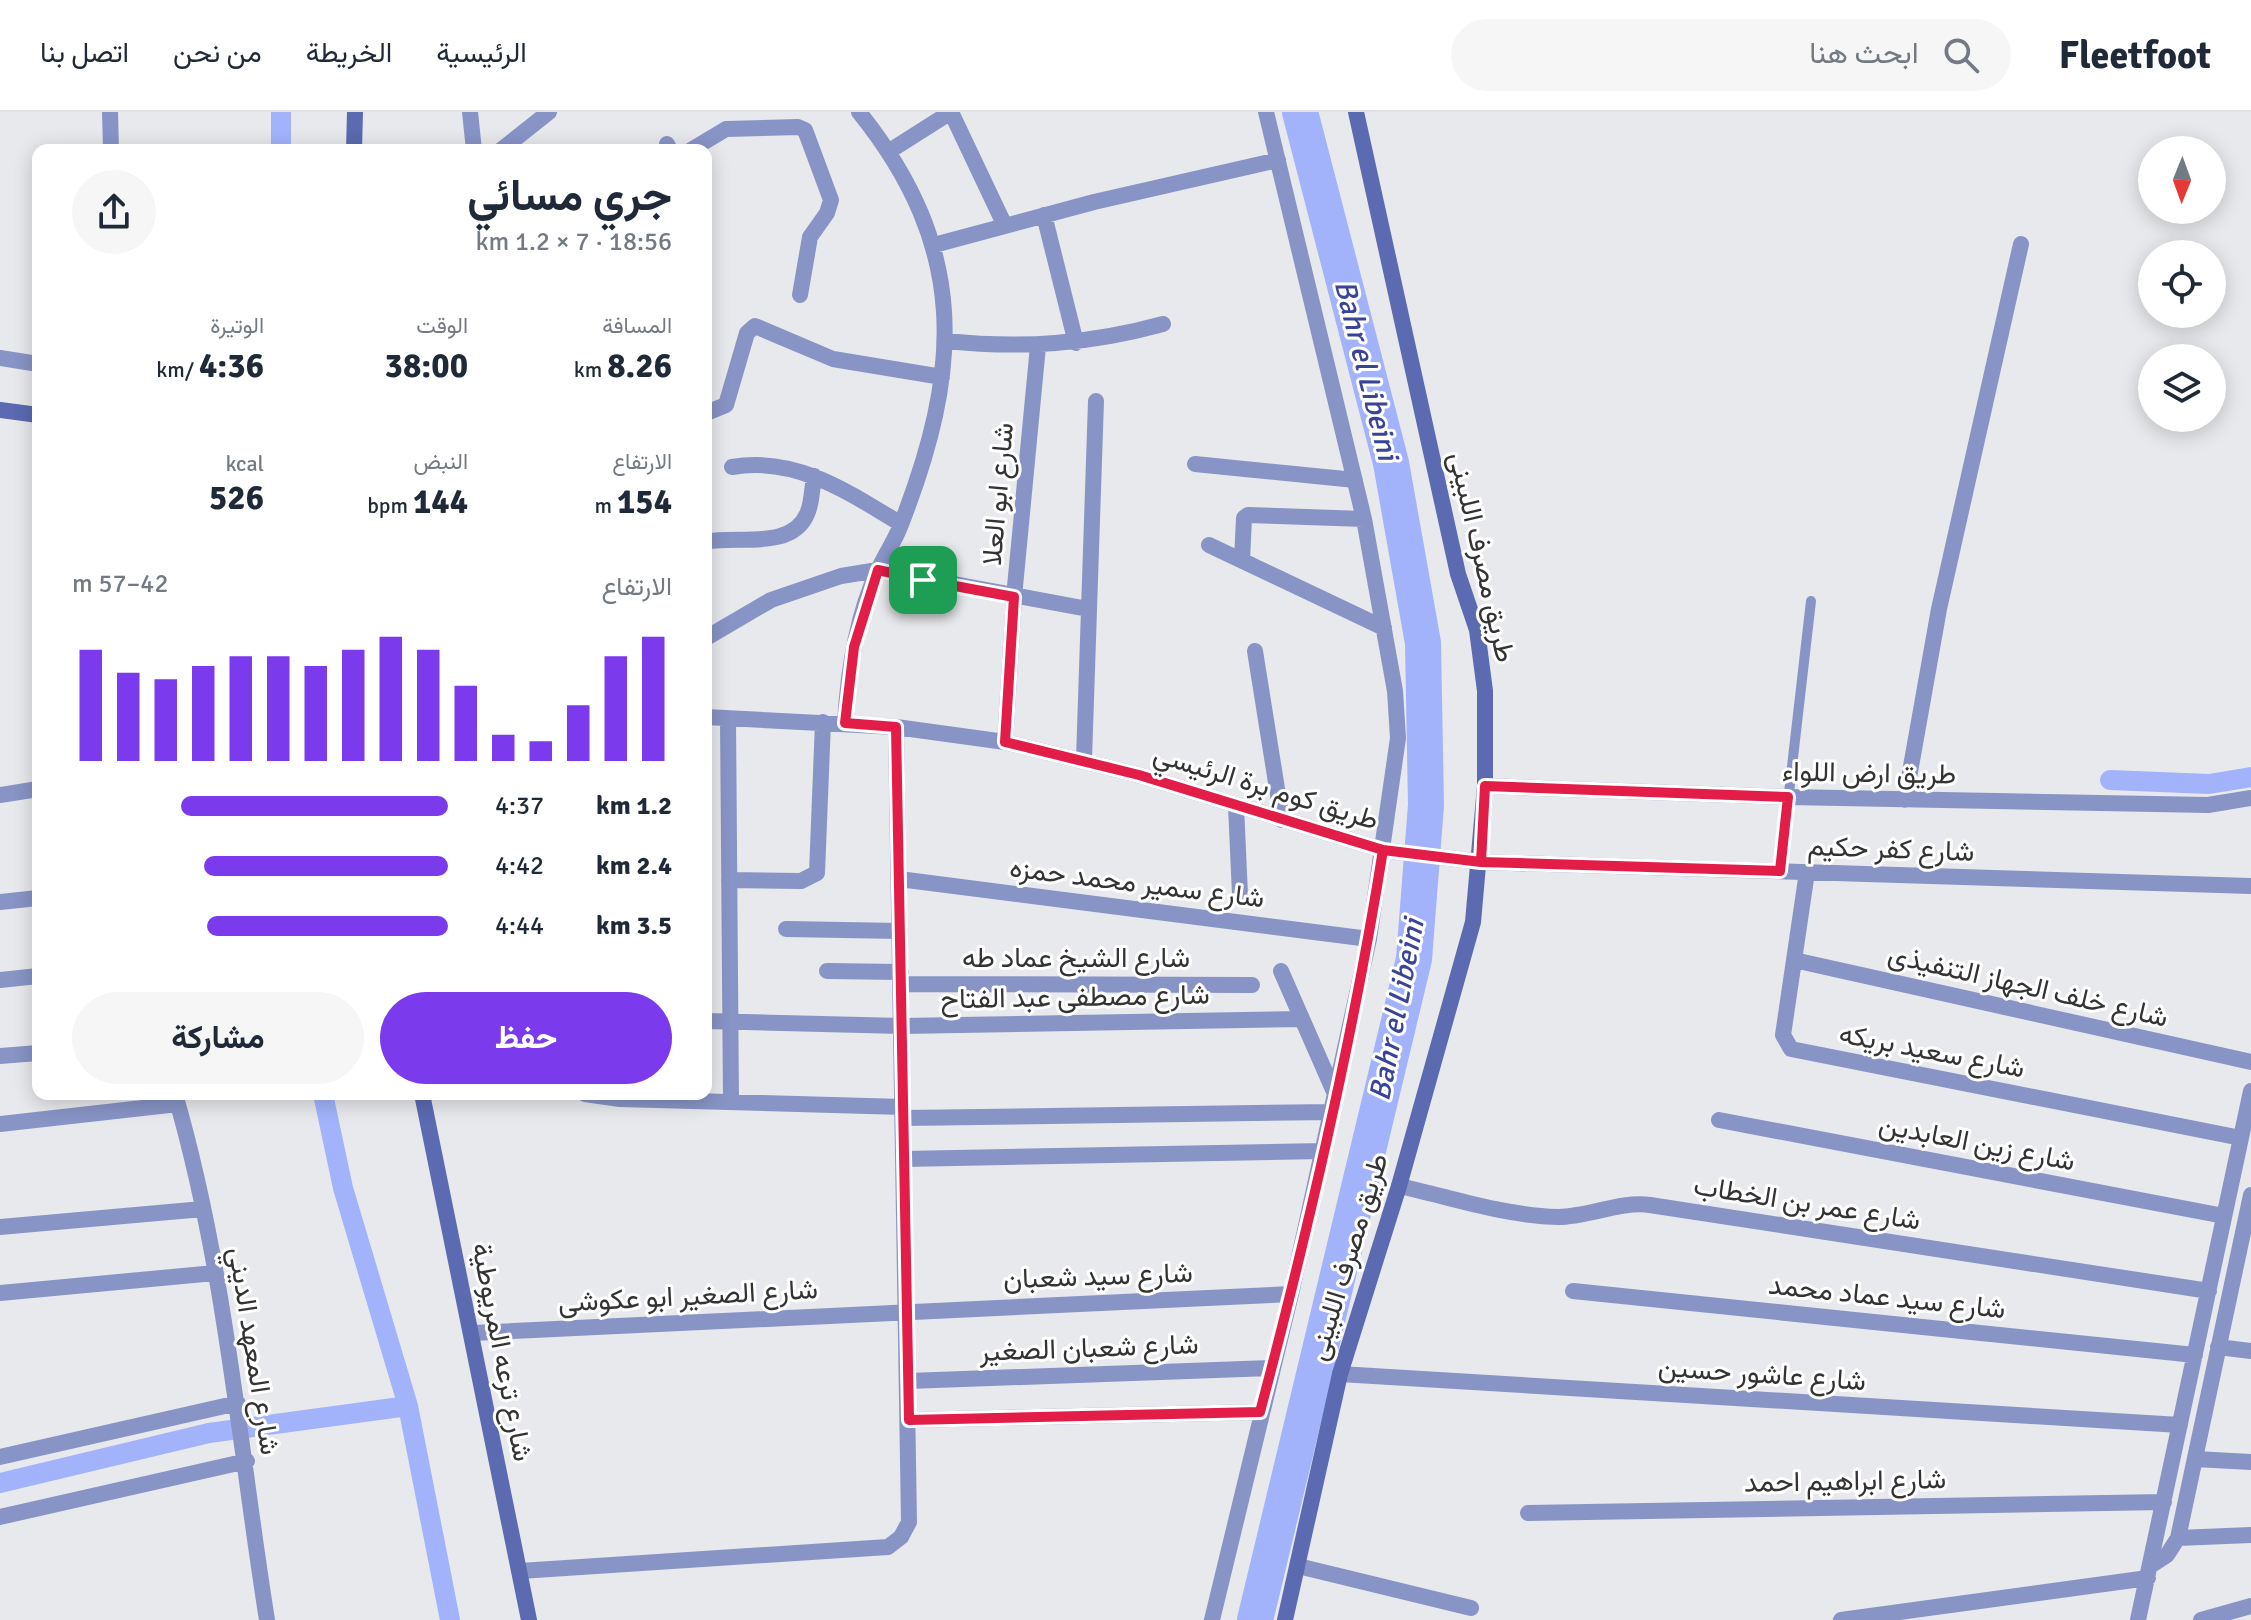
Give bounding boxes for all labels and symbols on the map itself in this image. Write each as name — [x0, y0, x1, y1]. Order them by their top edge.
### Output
north arrow — [2138, 136, 2226, 224]
water label: Bahr el Libeini — [1326, 276, 1407, 467]
street label: شارع ابو العلا — [975, 421, 1022, 567]
street label: طريق مصرف اللبينى — [1441, 449, 1523, 665]
pin — [889, 546, 957, 614]
street label: طريق كوم برة الرئيسي — [1148, 737, 1383, 842]
street label: طريق ارض اللواء — [1782, 754, 1956, 792]
street label: شارع كفر حكيم — [1807, 829, 1975, 870]
street label: شارع سمير محمد حمزه — [1008, 851, 1266, 916]
water label: Bahr el Libeini — [1361, 913, 1433, 1104]
street label: شارع خلف الجهاز التنفيذى — [1884, 937, 2171, 1036]
street label: شارع الشيخ عماد طه — [962, 941, 1190, 977]
street label: شارع مصطفى عبد الفتاح — [940, 978, 1210, 1017]
street label: شارع سعيد بريكه — [1836, 1016, 2028, 1087]
street label: شارع زين العابدين — [1876, 1107, 2078, 1180]
street label: طريق مصرف اللبينى — [1300, 1149, 1396, 1365]
street label: شارع عمر بن الخطاب — [1691, 1168, 1923, 1239]
street label: شارع ترعه المريوطية — [463, 1240, 540, 1464]
street label: شارع المعهد الديني — [216, 1245, 287, 1458]
street label: شارع سيد شعبان — [1003, 1256, 1194, 1297]
street label: شارع سيد عماد محمد — [1767, 1268, 2007, 1327]
street label: شارع الصغير ابو عكوشى — [557, 1272, 819, 1321]
street label: شارع شعبان الصغير — [978, 1327, 1199, 1370]
street label: شارع عاشور حسين — [1657, 1350, 1867, 1399]
street label: شارع ابراهيم احمد — [1744, 1462, 1946, 1501]

